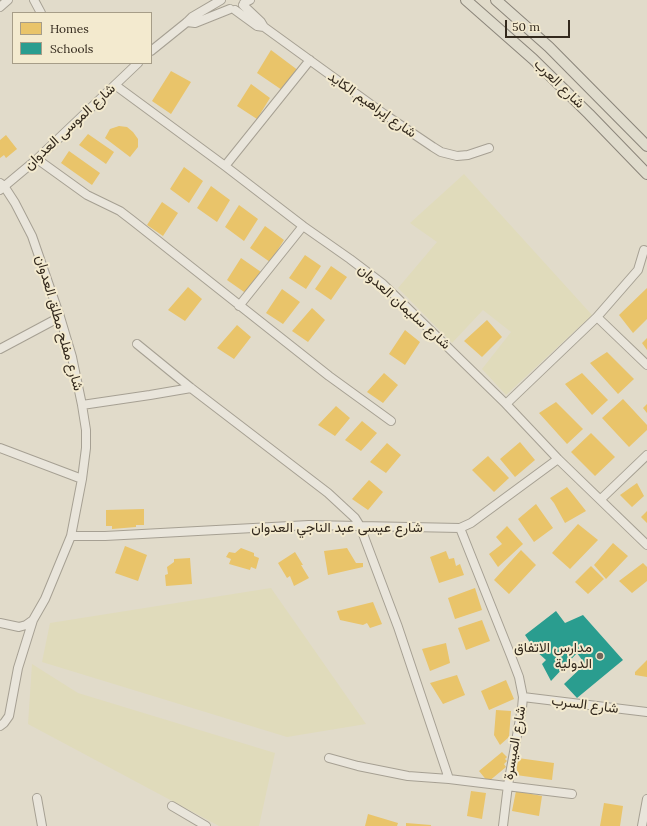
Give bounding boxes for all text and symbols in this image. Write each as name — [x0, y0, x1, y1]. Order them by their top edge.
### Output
legend — [12, 12, 152, 64]
scale bar — [507, 12, 572, 38]
text: 50 m — [512, 19, 540, 34]
text: Homes — [50, 21, 89, 36]
text: Schools — [50, 41, 93, 56]
street label: شارع العرب — [530, 56, 588, 112]
street label: شارع إبراهيم الكايد — [325, 68, 419, 142]
street label: شارع الموسى العدوان — [21, 80, 119, 174]
street label: شارع مفلح مطلق العدوان — [32, 253, 86, 393]
street label: شارع سليمان العدوان — [354, 261, 454, 353]
street label: شارع عيسى عبد الناجي العدوان — [251, 520, 423, 536]
place label: مدارس الاتفاق الدولية — [514, 640, 592, 672]
marker: مدارس الاتفاق الدولية — [595, 651, 605, 661]
street label: شارع السرب — [550, 693, 620, 717]
street label: شارع الميسرة — [500, 705, 530, 781]

